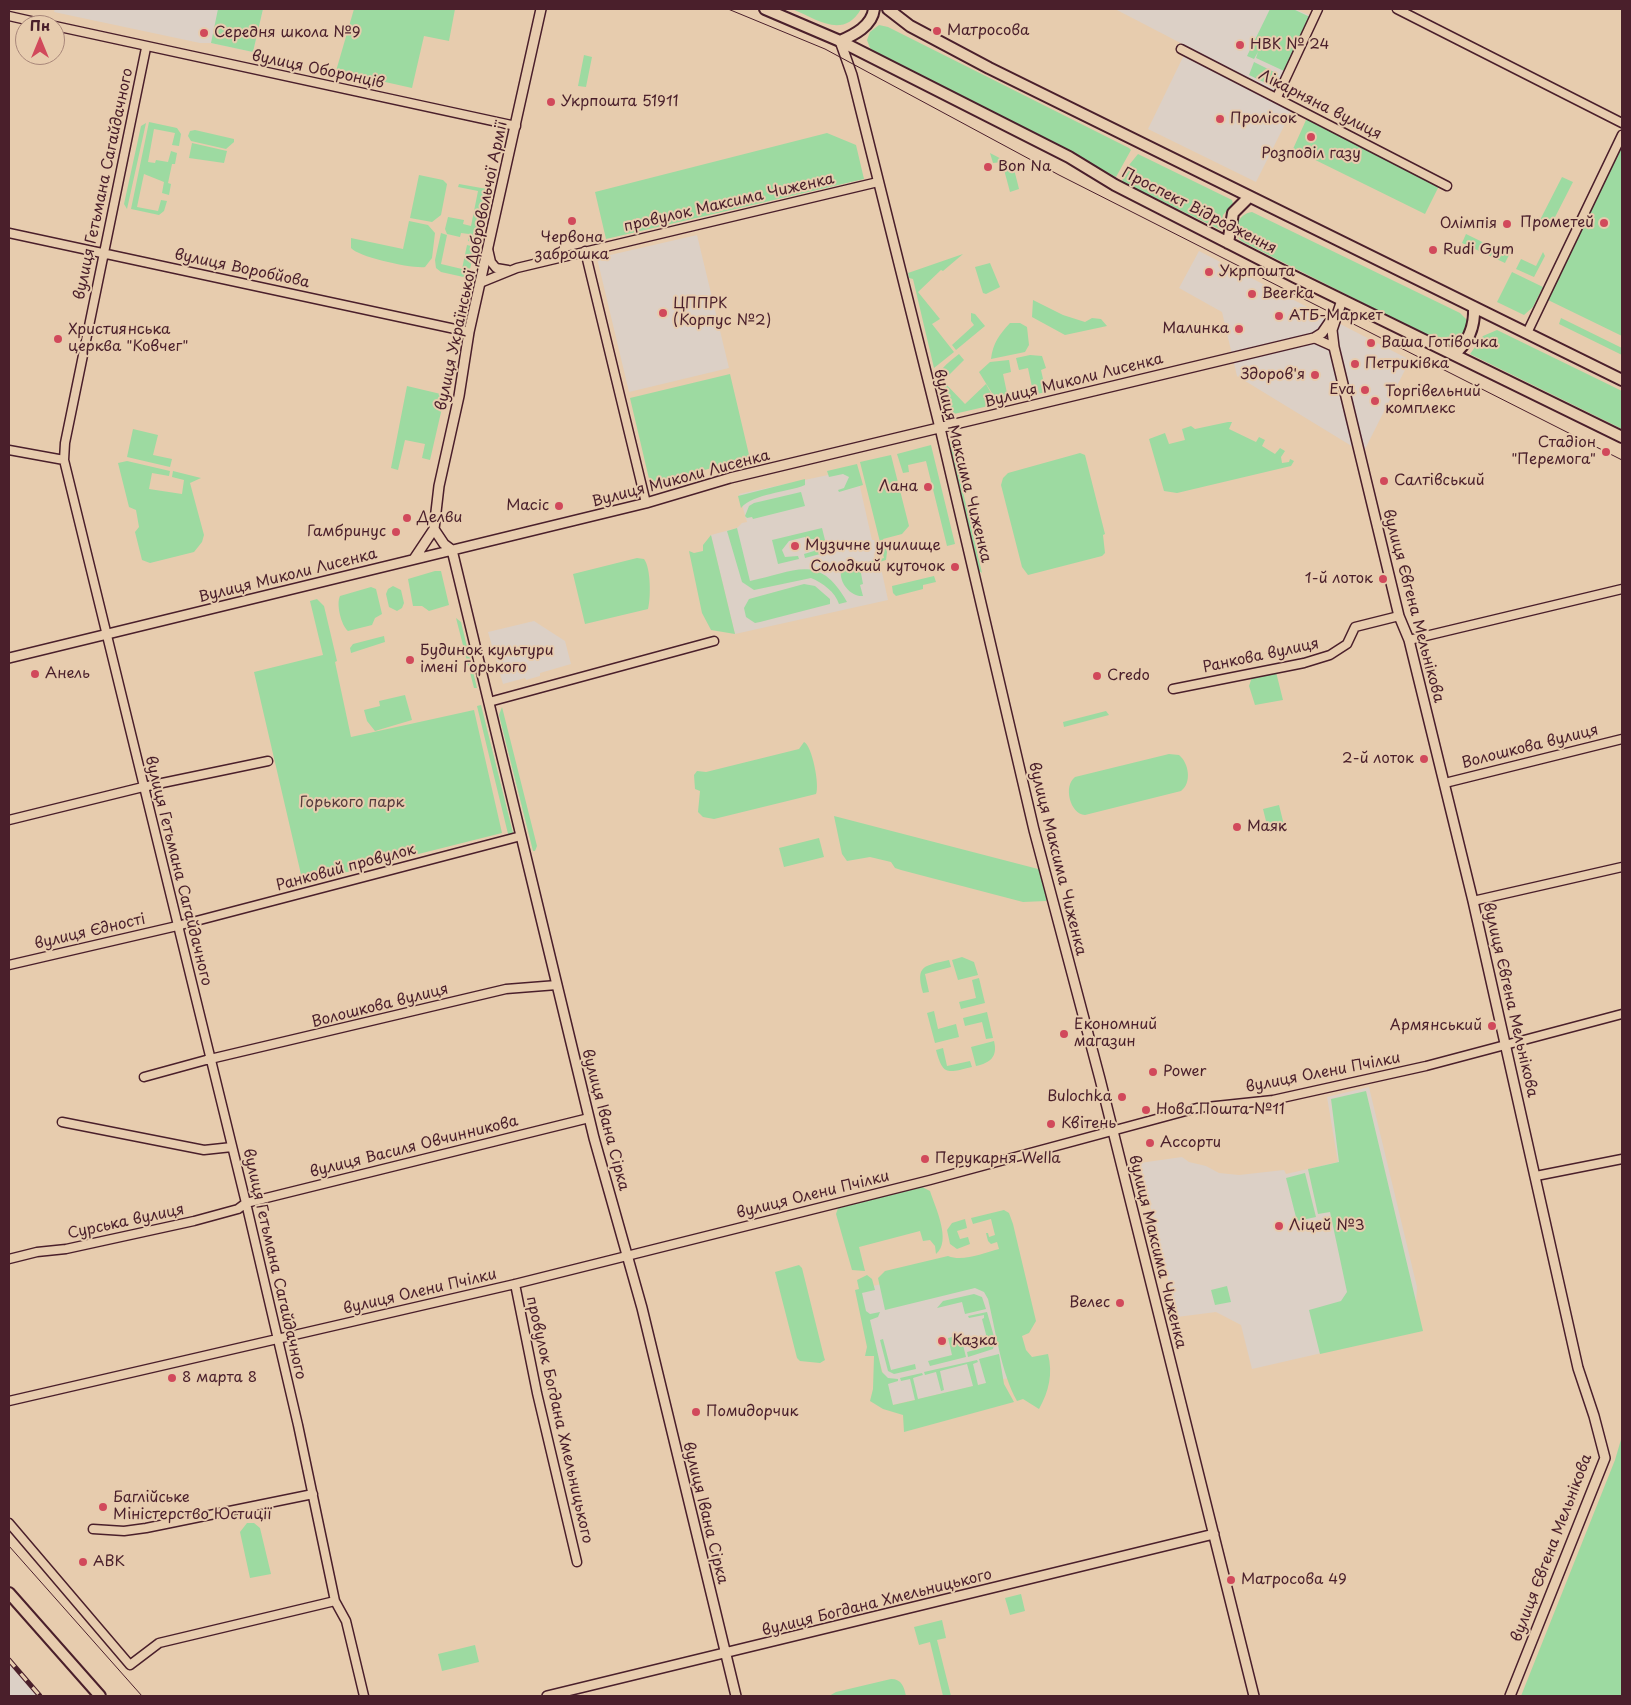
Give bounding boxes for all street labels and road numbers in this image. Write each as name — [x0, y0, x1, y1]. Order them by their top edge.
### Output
street label: вулиця Оборонців — [250, 47, 386, 93]
street label: вулиця Гетьмана Сагайдачного — [71, 66, 137, 302]
street label: Лікарняна вулиця — [1256, 66, 1384, 144]
street label: вулиця Української Добровольчої Армії — [433, 120, 511, 412]
street label: Проспект Відродження — [1119, 164, 1279, 258]
street label: провулок Максима Чиженка — [622, 170, 836, 236]
street label: вулиця Воробйова — [173, 246, 311, 292]
street label: Вулиця Миколи Лисенка — [983, 350, 1165, 412]
street label: вулиця Максима Чиженка — [929, 367, 995, 565]
street label: Вулиця Миколи Лисенка — [590, 447, 772, 511]
street label: вулиця Євгена Мельнікова — [1378, 507, 1448, 705]
street label: Вулиця Миколи Лисенка — [197, 545, 379, 607]
street label: Ранкова вулиця — [1201, 635, 1321, 677]
street label: Волошкова вулиця — [1460, 721, 1600, 773]
street label: вулиця Гетьмана Сагайдачного — [141, 754, 215, 988]
street label: вулиця Максима Чиженка — [1024, 760, 1090, 958]
street label: Ранковий провулок — [274, 841, 418, 895]
street label: вулиця Євгена Мельнікова — [1479, 901, 1541, 1099]
street label: вулиця Єдності — [33, 910, 147, 954]
street label: Волошкова вулиця — [310, 980, 450, 1032]
street label: вулиця Івана Сірка — [577, 1047, 633, 1193]
street label: вулиця Олени Пчілки — [1244, 1049, 1402, 1097]
street label: вулиця Василя Овчинникова — [308, 1112, 520, 1182]
street label: вулиця Гетьмана Сагайдачного — [239, 1147, 309, 1381]
street label: вулиця Максима Чиженка — [1124, 1153, 1190, 1351]
street label: вулиця Олени Пчілки — [735, 1167, 891, 1223]
street label: Сурська вулиця — [66, 1201, 186, 1243]
street label: вулиця Олени Пчілки — [342, 1266, 498, 1318]
street label: провулок Богдана Хмельницького — [522, 1295, 596, 1545]
street label: вулиця Івана Сірка — [679, 1440, 731, 1586]
street label: вулиця Євгена Мельнікова — [1508, 1452, 1596, 1644]
street label: вулиця Богдана Хмельницького — [760, 1566, 994, 1640]

